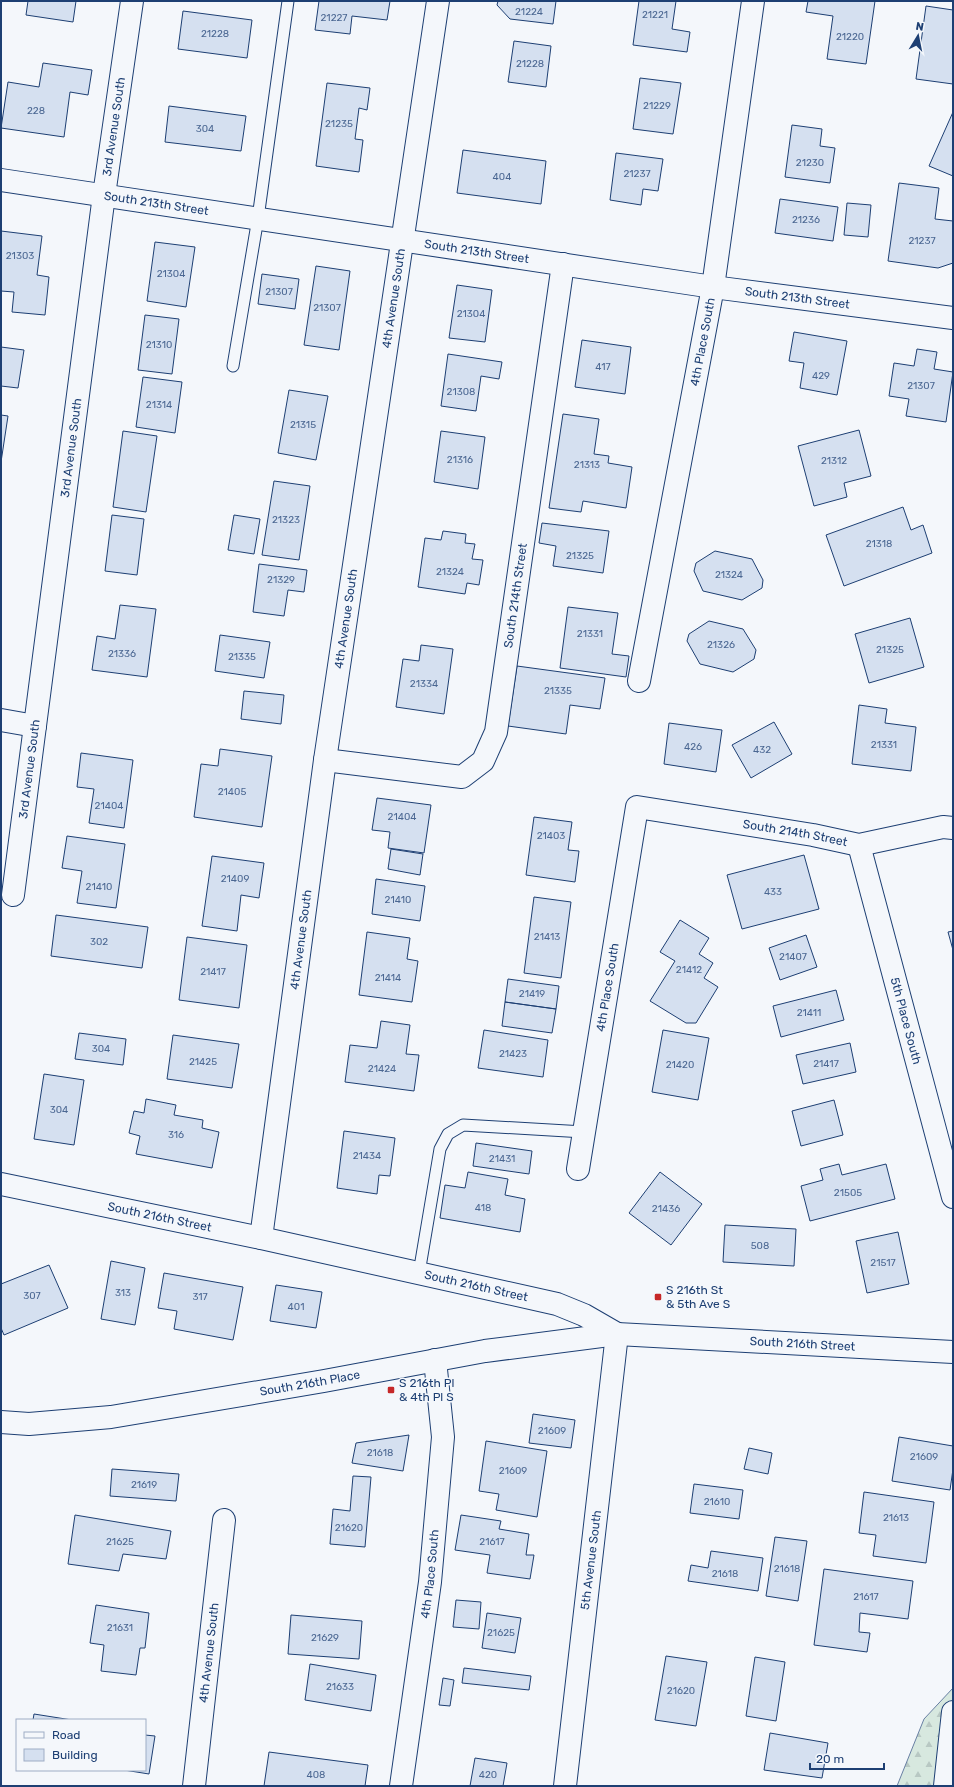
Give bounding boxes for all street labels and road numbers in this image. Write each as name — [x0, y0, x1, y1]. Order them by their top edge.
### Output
street label: 3rd Avenue South — [100, 76, 128, 177]
street label: South 213th Street — [103, 189, 210, 218]
street label: South 213th Street — [423, 237, 530, 266]
street label: 4th Avenue South — [379, 247, 408, 349]
street label: South 213th Street — [744, 284, 851, 312]
street label: 4th Place South — [688, 297, 718, 387]
street label: 3rd Avenue South — [58, 397, 85, 498]
street label: South 214th Street — [501, 542, 530, 649]
street label: 4th Avenue South — [332, 568, 360, 670]
street label: 3rd Avenue South — [16, 719, 43, 820]
street label: South 214th Street — [742, 817, 849, 849]
street label: 4th Avenue South — [287, 889, 315, 991]
street label: 4th Place South — [593, 942, 622, 1033]
street label: 5th Place South — [888, 976, 924, 1066]
street label: South 216th Street — [106, 1199, 213, 1235]
street label: South 216th Street — [423, 1268, 530, 1304]
street label: South 216th Street — [749, 1334, 856, 1354]
street label: South 216th Place — [259, 1367, 361, 1399]
street label: 5th Avenue South — [578, 1509, 604, 1611]
street label: 4th Place South — [418, 1529, 442, 1619]
street label: 4th Avenue South — [196, 1602, 222, 1704]

